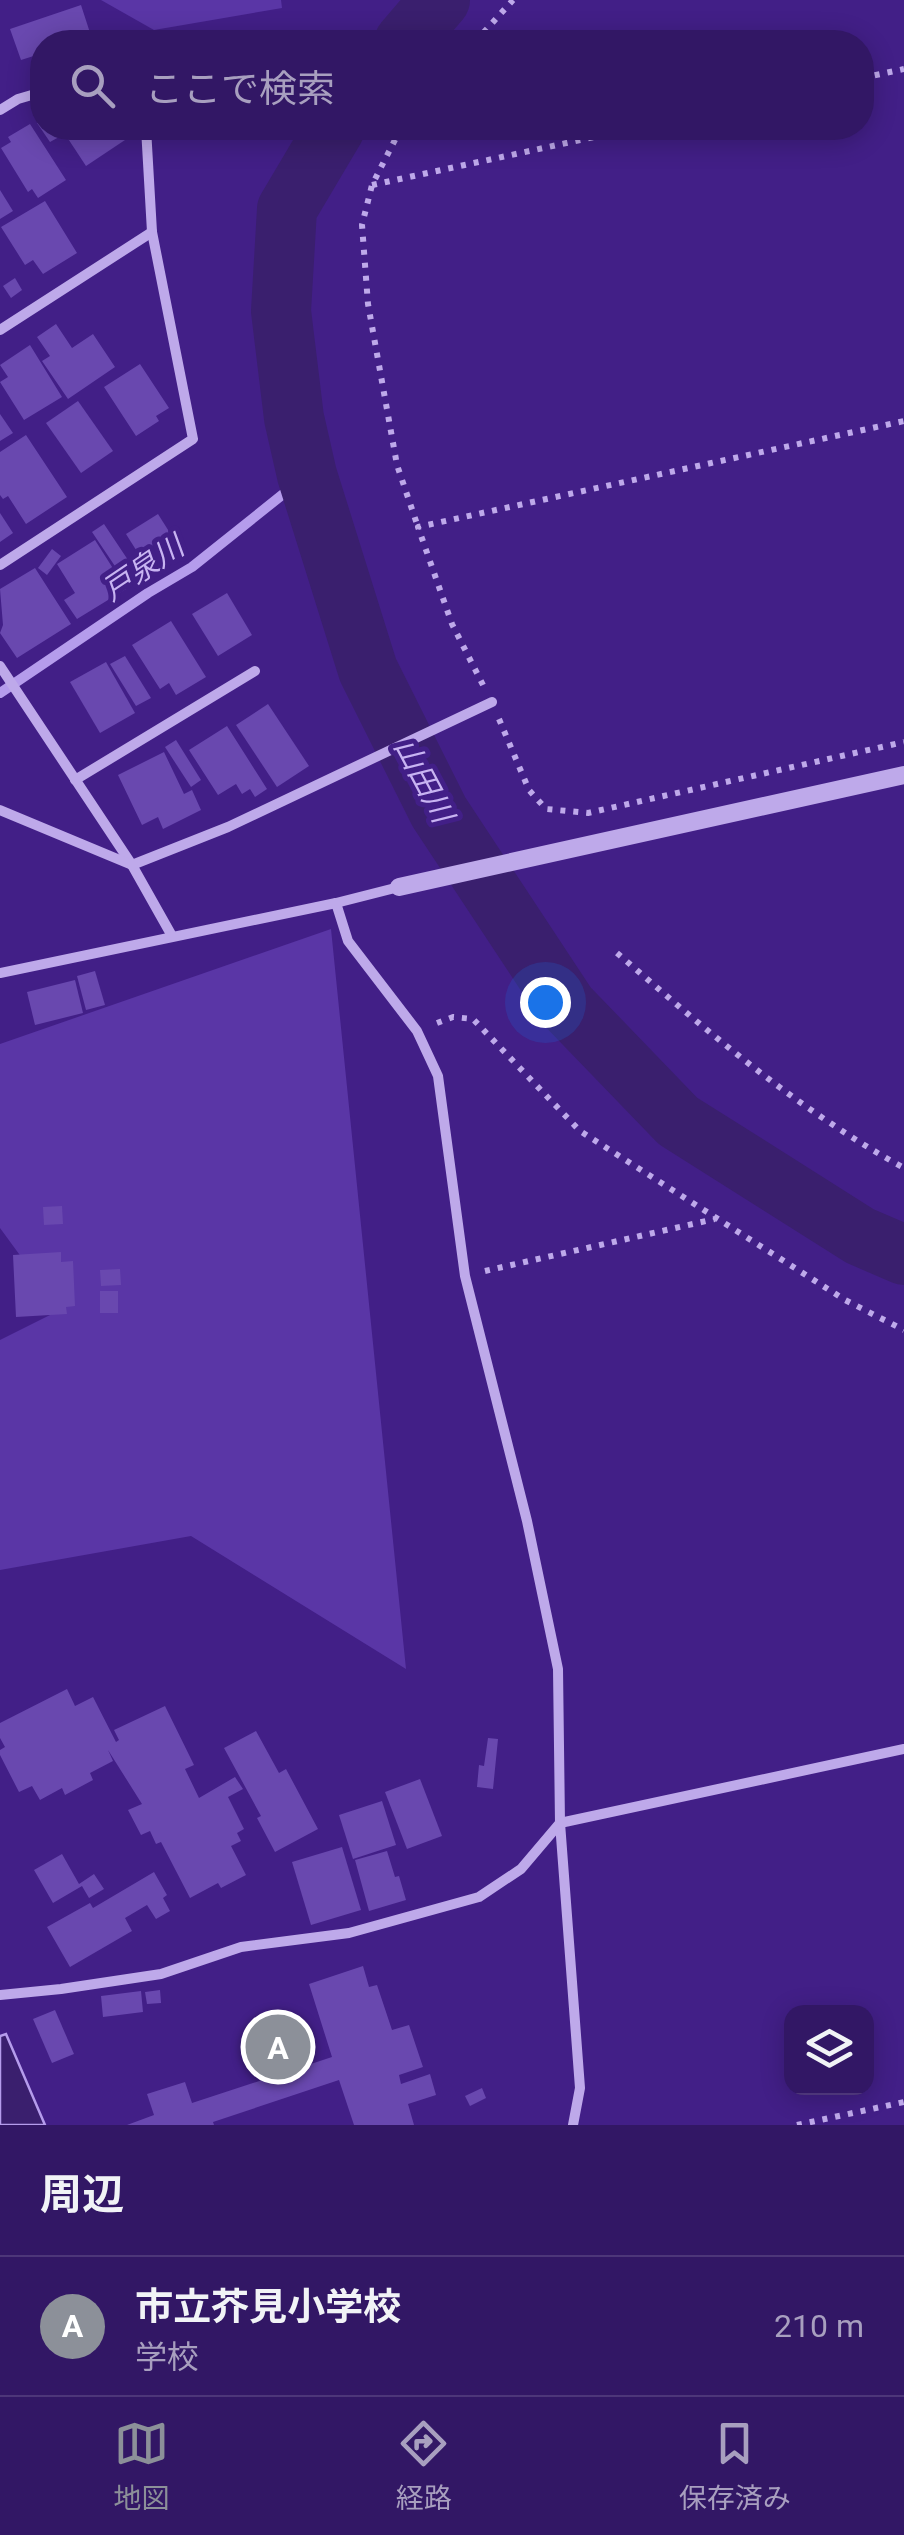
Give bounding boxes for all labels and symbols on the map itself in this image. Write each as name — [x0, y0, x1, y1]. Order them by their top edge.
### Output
water label: 戸泉川 — [96, 527, 193, 608]
water label: 山田川 — [387, 732, 462, 831]
your location — [520, 977, 571, 1028]
pin: A — [246, 2010, 310, 2084]

